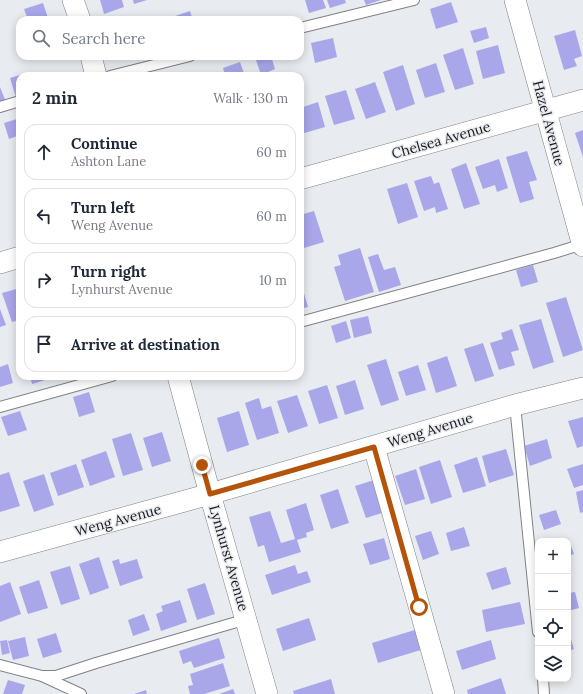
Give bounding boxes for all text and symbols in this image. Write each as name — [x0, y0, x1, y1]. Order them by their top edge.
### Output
search box — [16, 16, 304, 60]
icon: search — [30, 27, 52, 49]
text: Search here — [62, 29, 145, 48]
street label: Hazel Avenue — [529, 78, 569, 168]
text: 2 min — [32, 87, 78, 109]
text: Walk · 130 m — [213, 90, 288, 107]
street label: Chelsea Avenue — [389, 117, 493, 163]
text: Continue — [71, 134, 137, 153]
icon: ahead — [33, 141, 55, 163]
text: 60 m — [256, 144, 287, 161]
text: Ashton Lane — [71, 153, 146, 170]
text: Turn left — [71, 198, 135, 217]
icon: left — [33, 205, 55, 227]
text: 60 m — [256, 208, 287, 225]
text: Weng Avenue — [71, 217, 153, 234]
text: Turn right — [71, 262, 147, 281]
icon: right — [33, 269, 55, 291]
text: 10 m — [259, 272, 287, 289]
text: Lynhurst Avenue — [71, 281, 173, 298]
icon: arrive — [33, 333, 55, 355]
text: Arrive at destination — [71, 335, 220, 354]
street label: Weng Avenue — [385, 408, 475, 452]
route end — [193, 456, 211, 474]
street label: Weng Avenue — [73, 500, 163, 540]
street label: Lynhurst Avenue — [205, 503, 253, 614]
map controls — [535, 538, 571, 682]
button: + — [535, 538, 571, 574]
button: − — [535, 574, 571, 610]
route start — [410, 598, 428, 616]
button: locate — [535, 610, 571, 646]
button: layers — [535, 646, 571, 682]

